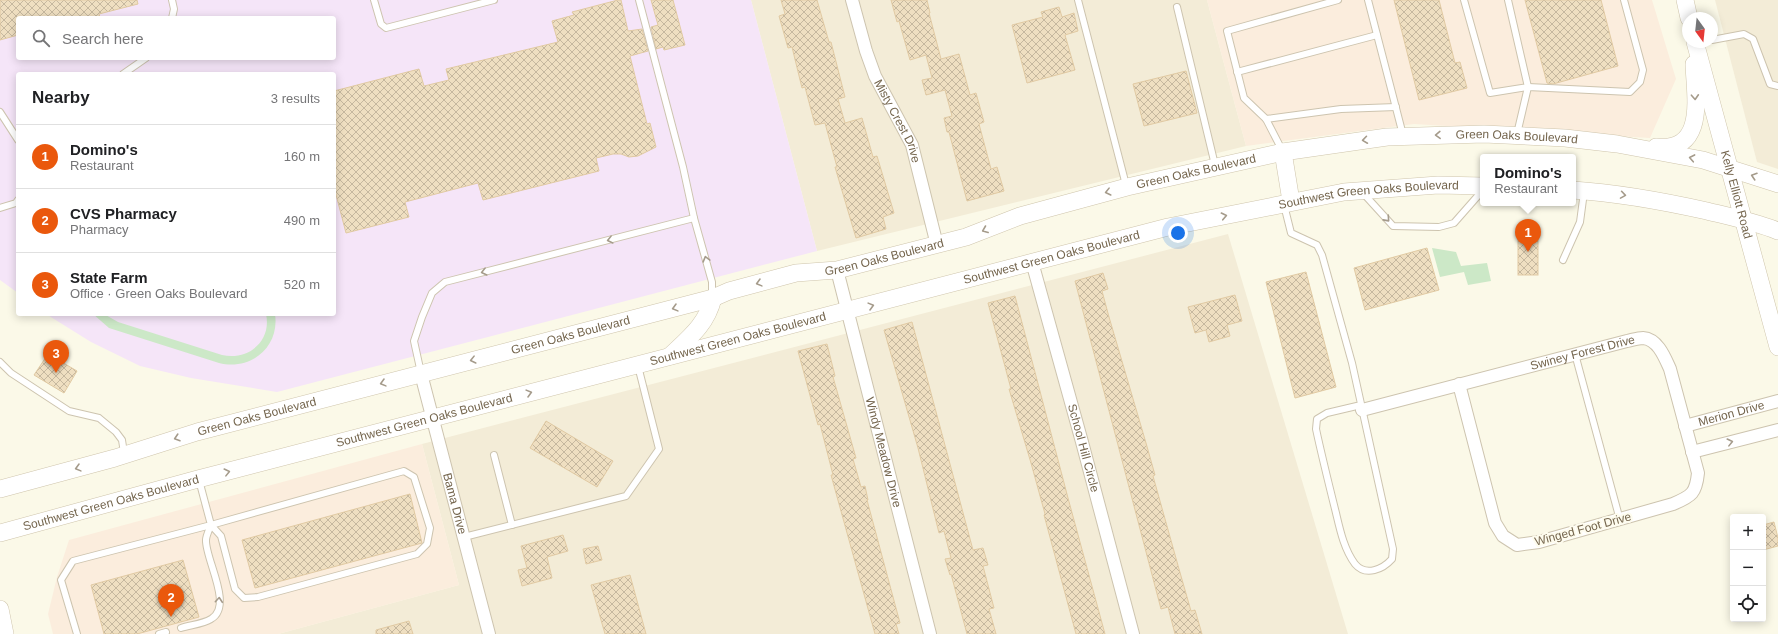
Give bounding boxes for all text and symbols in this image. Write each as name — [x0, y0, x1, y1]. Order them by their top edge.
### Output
north arrow — [1682, 12, 1718, 48]
search box — [16, 16, 336, 60]
icon: search — [30, 27, 52, 49]
text: Search here — [62, 30, 144, 47]
street label: Misty Crest Drive — [871, 77, 923, 164]
text: Nearby — [32, 88, 90, 107]
text: 3 results — [271, 91, 320, 106]
one-way arrow — [1691, 94, 1700, 100]
street label: Green Oaks Boulevard — [1456, 127, 1579, 146]
one-way arrow — [1435, 131, 1441, 140]
one-way arrow — [1362, 135, 1368, 144]
text: Domino's — [70, 141, 138, 158]
text: 1 — [41, 149, 49, 164]
text: 160 m — [284, 149, 320, 164]
street label: Kelly Elliott Road — [1718, 149, 1755, 240]
street label: Green Oaks Boulevard — [1135, 151, 1257, 192]
popup — [1480, 154, 1576, 206]
one-way arrow — [1689, 154, 1695, 163]
text: Restaurant — [70, 158, 134, 173]
text: Domino's — [1494, 164, 1562, 181]
one-way arrow — [1750, 172, 1757, 181]
street label: Southwest Green Oaks Boulevard — [1277, 178, 1459, 212]
text: Restaurant — [1494, 181, 1558, 196]
one-way arrow — [1105, 187, 1112, 195]
one-way arrow — [1620, 190, 1627, 198]
text: CVS Pharmacy — [70, 205, 177, 222]
one-way arrow — [1221, 212, 1227, 220]
text: 2 — [41, 213, 49, 228]
text: 490 m — [284, 213, 320, 228]
one-way arrow — [1382, 214, 1389, 222]
pin: 1 — [1515, 219, 1541, 252]
text: Pharmacy — [70, 222, 129, 237]
your location — [1168, 223, 1188, 243]
one-way arrow — [981, 225, 989, 233]
street label: Southwest Green Oaks Boulevard — [962, 228, 1141, 287]
one-way arrow — [607, 235, 614, 244]
street label: Green Oaks Boulevard — [824, 236, 945, 278]
one-way arrow — [702, 256, 710, 263]
one-way arrow — [481, 267, 488, 276]
text: State Farm — [70, 269, 148, 286]
text: 3 — [41, 277, 49, 292]
text: 520 m — [284, 277, 320, 292]
one-way arrow — [755, 279, 762, 287]
text: Office · Green Oaks Boulevard — [70, 286, 248, 301]
one-way arrow — [867, 302, 874, 311]
one-way arrow — [672, 303, 678, 311]
street label: Southwest Green Oaks Boulevard — [648, 309, 828, 368]
street label: Green Oaks Boulevard — [510, 313, 631, 357]
street label: Swiney Forest Drive — [1529, 332, 1637, 373]
pin: 3 — [43, 340, 69, 373]
one-way arrow — [470, 356, 477, 364]
one-way arrow — [380, 379, 387, 387]
one-way arrow — [525, 389, 532, 398]
street label: Southwest Green Oaks Boulevard — [335, 391, 514, 450]
street label: Green Oaks Boulevard — [196, 394, 318, 439]
street label: Windy Meadow Drive — [863, 395, 904, 509]
street label: Merion Drive — [1697, 398, 1766, 429]
street label: School Hill Circle — [1065, 402, 1102, 494]
one-way arrow — [173, 434, 180, 442]
one-way arrow — [1726, 438, 1733, 447]
one-way arrow — [74, 464, 81, 472]
one-way arrow — [224, 468, 230, 476]
street label: Southwest Green Oaks Boulevard — [21, 472, 200, 533]
street label: Bama Drive — [440, 472, 470, 536]
street label: Winged Foot Drive — [1533, 509, 1633, 549]
map controls — [1730, 514, 1766, 622]
button: + — [1730, 514, 1766, 550]
button: − — [1730, 550, 1766, 586]
pin: 2 — [158, 584, 184, 617]
button: locate — [1730, 586, 1766, 622]
one-way arrow — [214, 597, 223, 604]

